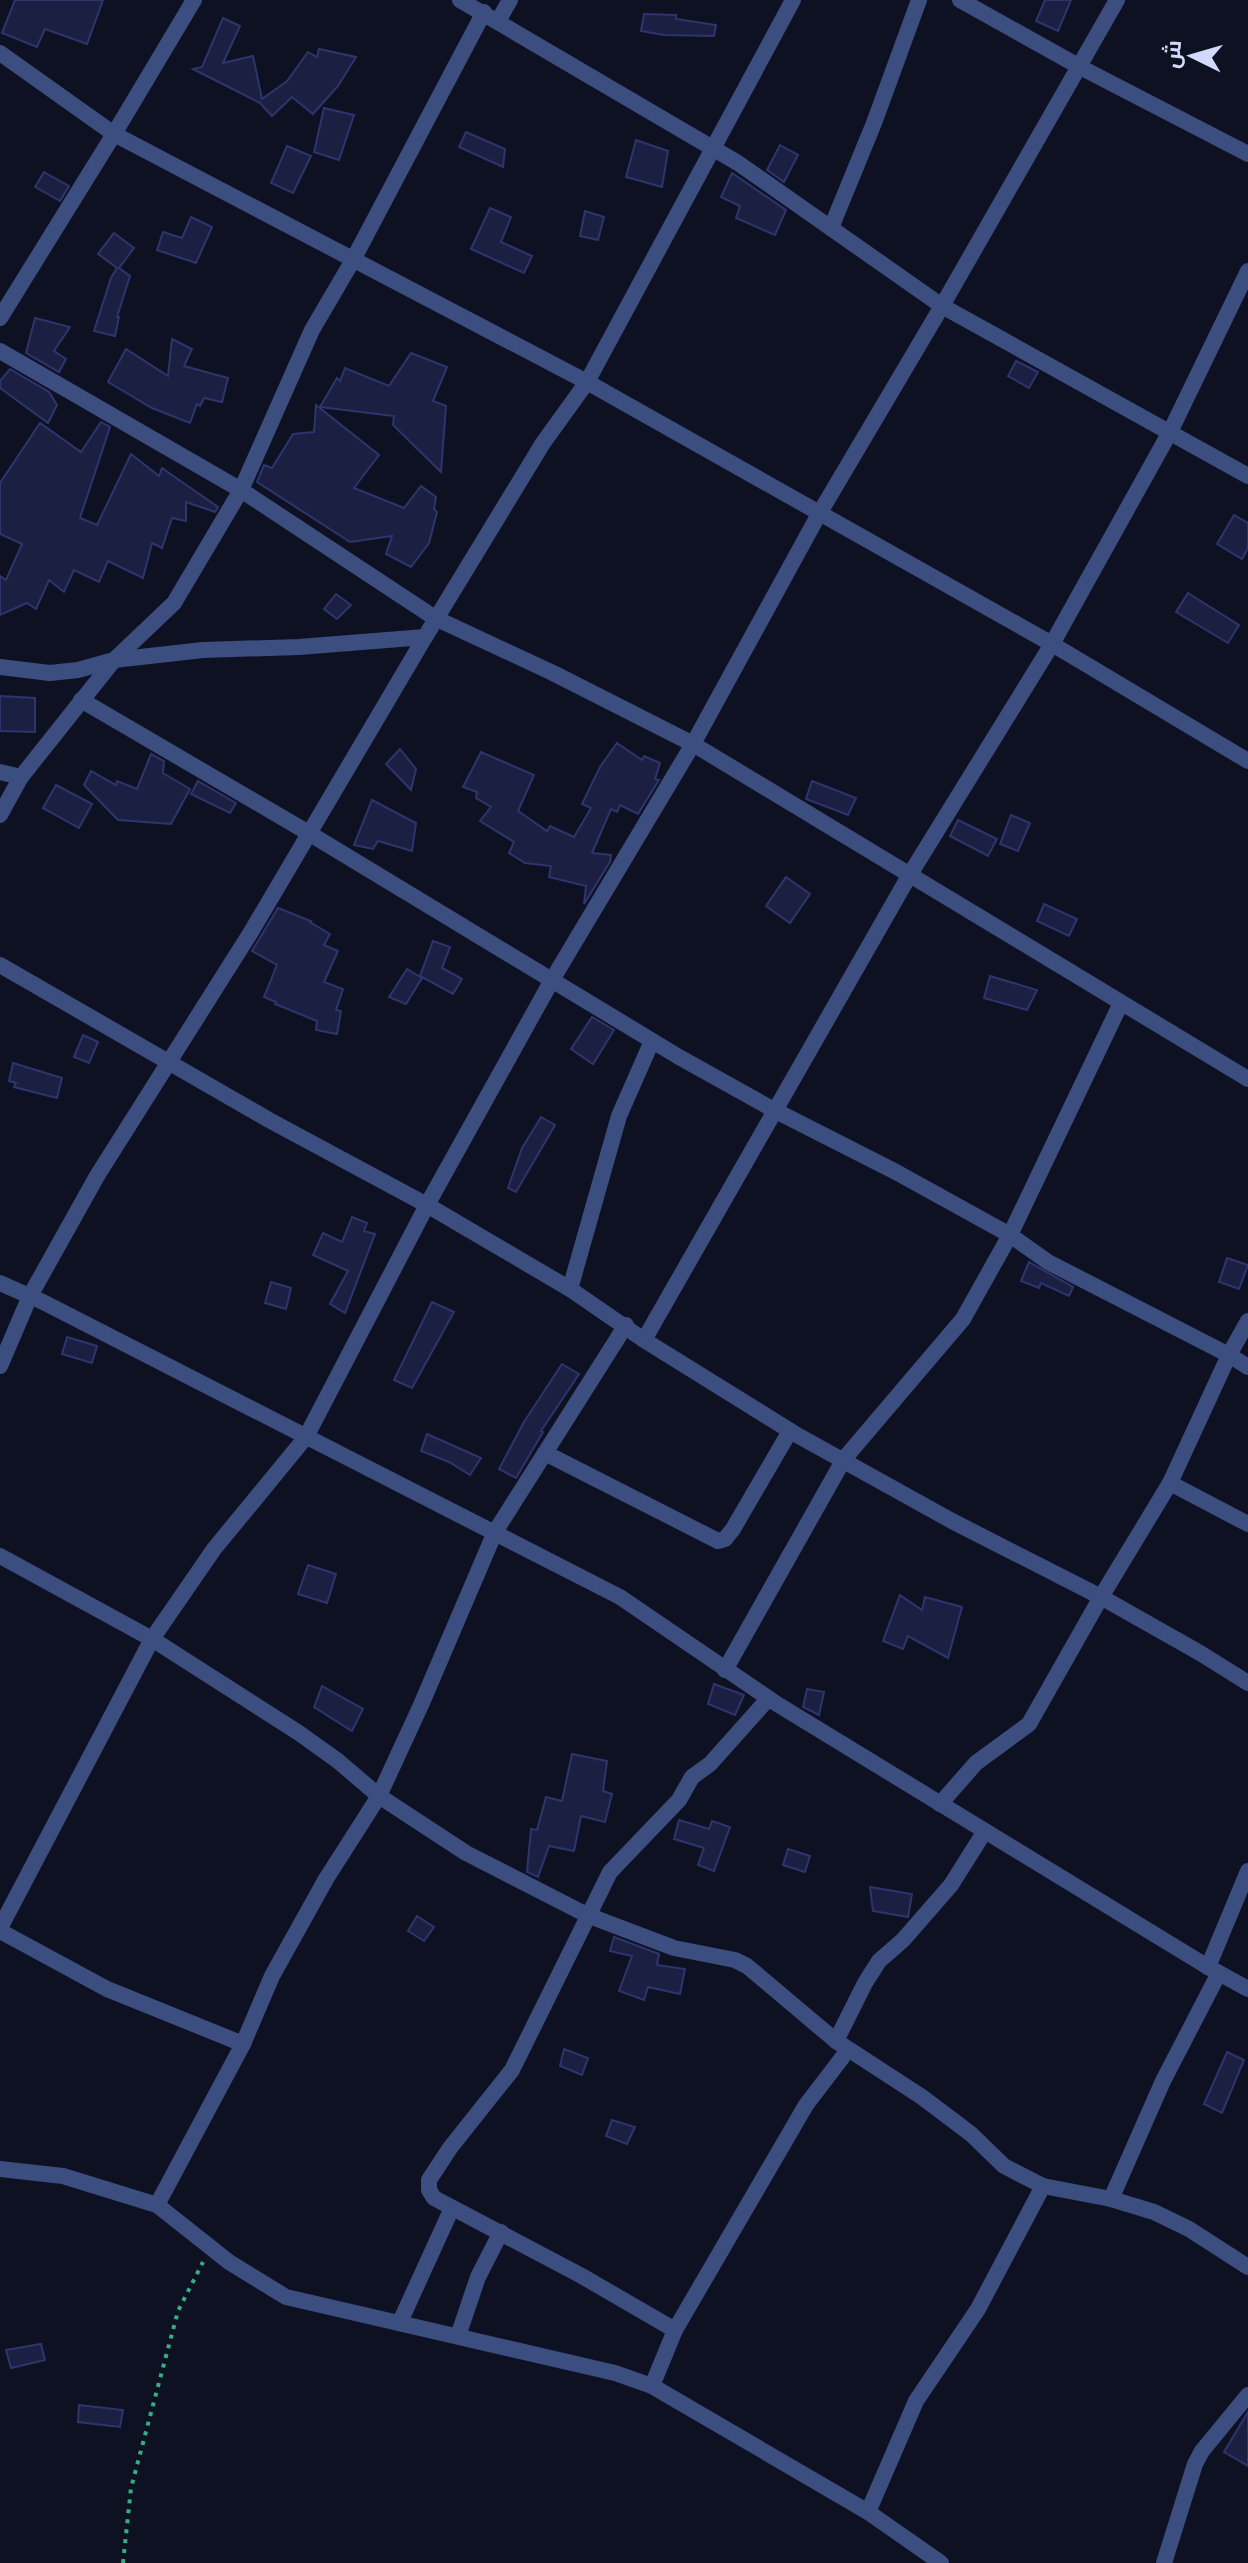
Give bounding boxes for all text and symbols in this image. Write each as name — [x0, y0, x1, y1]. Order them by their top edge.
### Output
north arrow — [1152, 16, 1232, 96]
text: ش — [1158, 39, 1187, 70]

